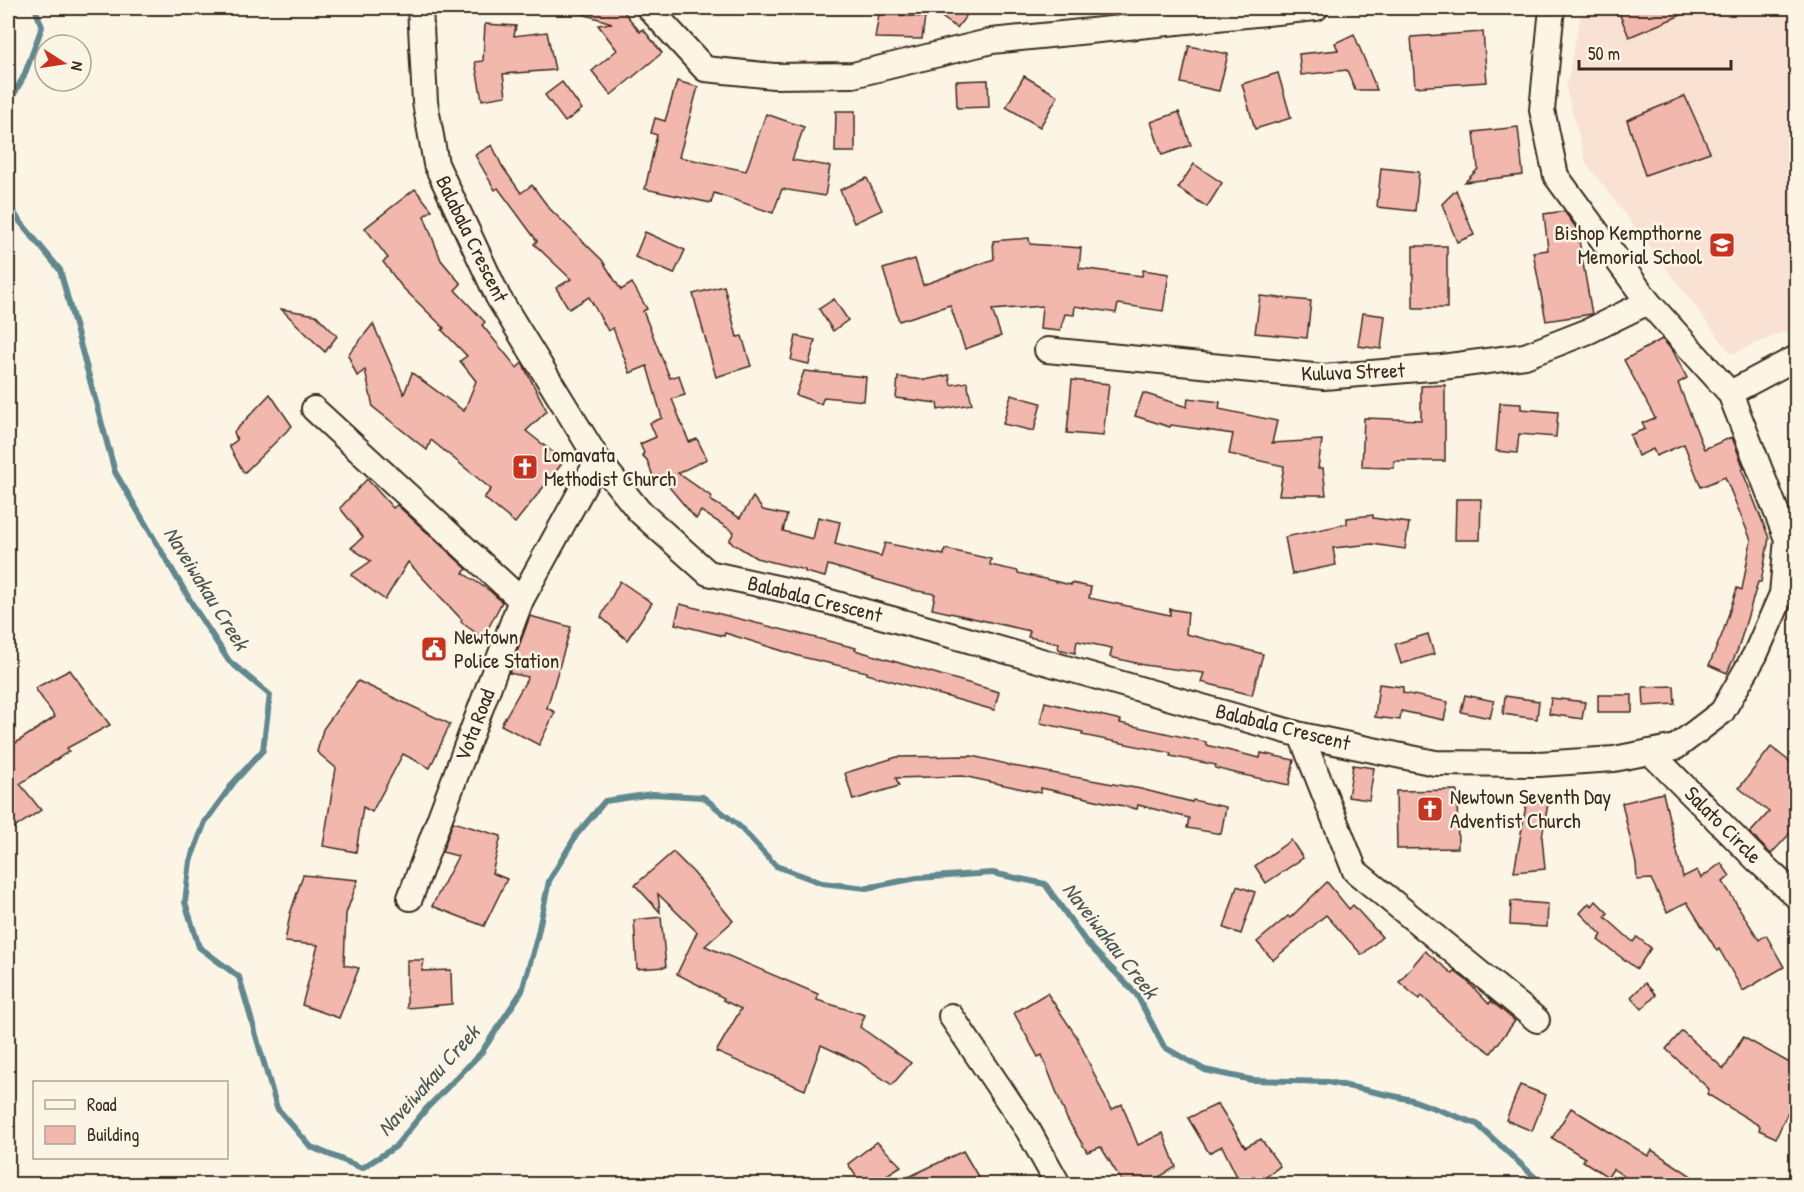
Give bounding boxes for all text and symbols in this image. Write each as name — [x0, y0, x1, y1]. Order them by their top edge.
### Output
north arrow — [33, 33, 93, 93]
scale bar — [1579, 33, 1730, 71]
text: 50 m — [1588, 41, 1620, 66]
text: N — [66, 60, 89, 73]
street label: Balabala Crescent — [429, 171, 516, 308]
place label: Bishop Kempthorne Memorial School — [1554, 218, 1702, 271]
school or university icon: Bishop Kempthorne Memorial School — [1707, 230, 1737, 260]
street label: Kuluva Street — [1301, 355, 1406, 388]
place label: Lomavata Methodist Church — [544, 440, 676, 493]
church icon: Lomavata Methodist Church — [510, 452, 540, 482]
water label: Naveiwakau Creek — [157, 521, 258, 657]
street label: Balabala Crescent — [745, 568, 886, 629]
place label: Newtown Police Station — [454, 622, 559, 675]
public building icon: Newtown Police Station — [419, 634, 449, 664]
street label: Vota Road — [448, 685, 502, 765]
street label: Balabala Crescent — [1213, 696, 1354, 757]
street label: Salato Circle — [1678, 780, 1768, 870]
place label: Newtown Seventh Day Adventist Church — [1450, 782, 1611, 835]
church icon: Newtown Seventh Day Adventist Church — [1415, 794, 1445, 824]
water label: Naveiwakau Creek — [1056, 875, 1167, 1006]
water label: Naveiwakau Creek — [370, 1016, 487, 1142]
legend — [33, 1081, 228, 1159]
text: Road — [87, 1092, 117, 1117]
text: Building — [87, 1122, 139, 1147]

